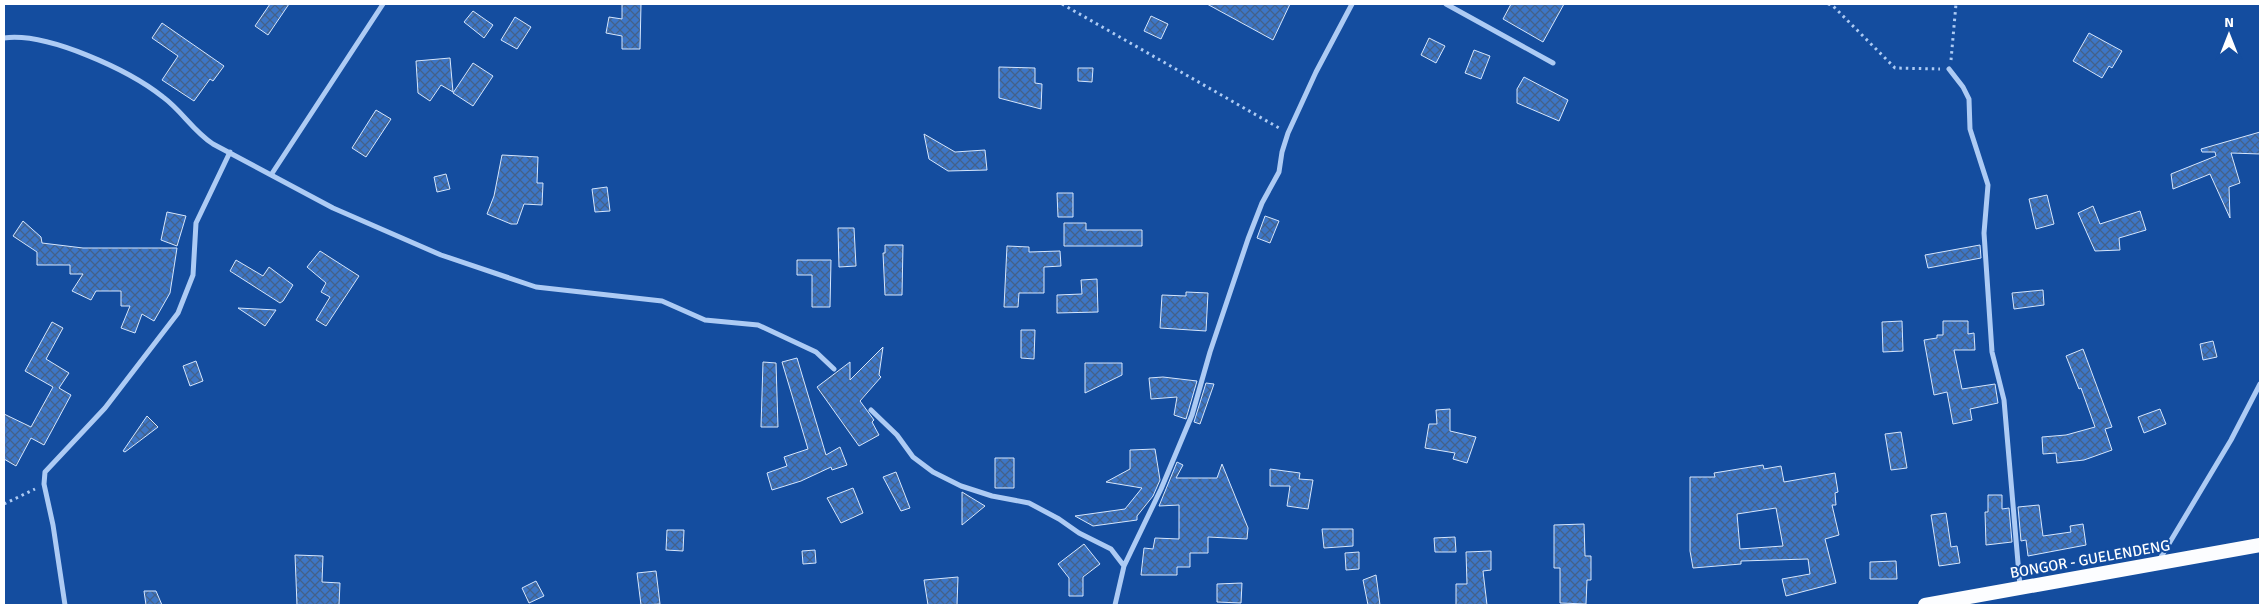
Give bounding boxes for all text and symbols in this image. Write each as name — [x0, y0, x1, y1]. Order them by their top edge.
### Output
north arrow — [2204, 10, 2254, 60]
text: N — [2224, 14, 2234, 31]
street label: BONGOR - GUELENDENG — [2009, 536, 2171, 582]

